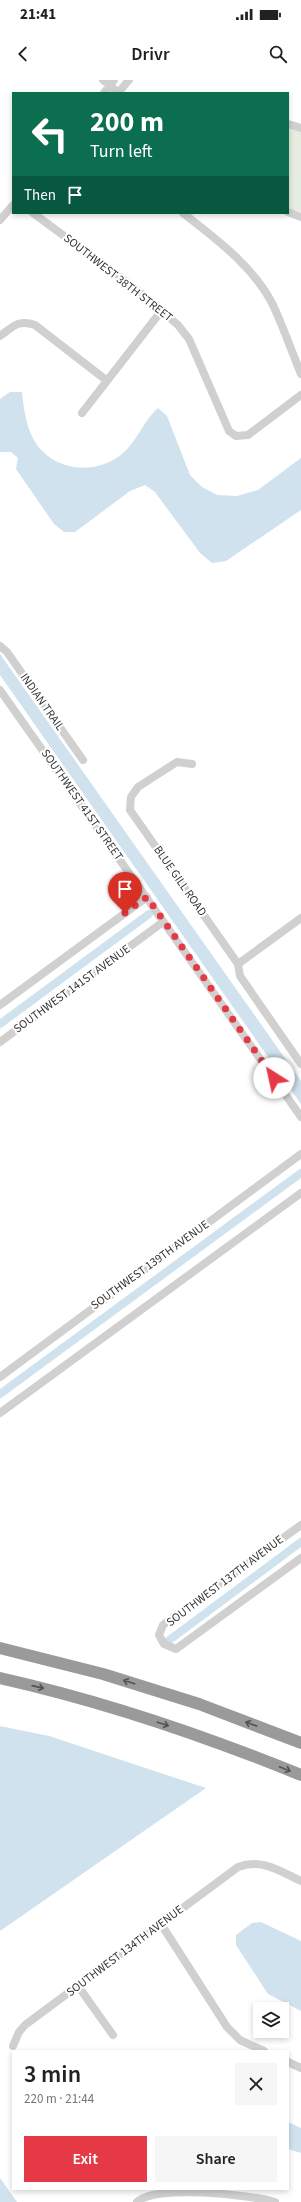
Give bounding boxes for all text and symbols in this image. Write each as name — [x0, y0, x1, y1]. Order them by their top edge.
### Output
text: 21:41 — [20, 4, 56, 25]
text: Drivr — [131, 42, 170, 67]
icon: back — [12, 43, 34, 65]
icon: search — [267, 43, 289, 65]
text: 200 m — [90, 102, 164, 142]
icon: left — [24, 108, 76, 160]
text: Turn left — [90, 139, 152, 164]
icon: arrive — [64, 184, 86, 206]
text: Then — [24, 185, 56, 206]
street label: SOUTHWEST 38TH STREET — [60, 230, 177, 326]
street label: INDIAN TRAIL — [16, 670, 68, 734]
street label: SOUTHWEST 41ST STREET — [37, 746, 127, 865]
street label: BLUE GILL ROAD — [149, 842, 211, 920]
pin — [108, 872, 142, 913]
icon: arrive — [114, 878, 136, 900]
street label: SOUTHWEST 141ST AVENUE — [10, 941, 134, 1037]
position arrow — [253, 1057, 295, 1099]
street label: SOUTHWEST 139TH AVENUE — [87, 1216, 213, 1314]
street label: SOUTHWEST 137TH AVENUE — [163, 1531, 287, 1631]
one-way arrow — [122, 1678, 135, 1685]
one-way arrow — [31, 1683, 44, 1691]
one-way arrow — [156, 1720, 168, 1728]
one-way arrow — [246, 1720, 258, 1728]
one-way arrow — [278, 1765, 290, 1773]
street label: SOUTHWEST 134TH AVENUE — [63, 1901, 187, 2001]
map controls — [253, 2002, 289, 2038]
button: layers — [253, 2002, 289, 2038]
text: 3 min — [24, 2057, 81, 2092]
button: close — [235, 2063, 277, 2105]
text: 220 m · 21:44 — [24, 2090, 94, 2108]
button: Exit — [24, 2136, 147, 2182]
button: Share — [155, 2136, 277, 2182]

